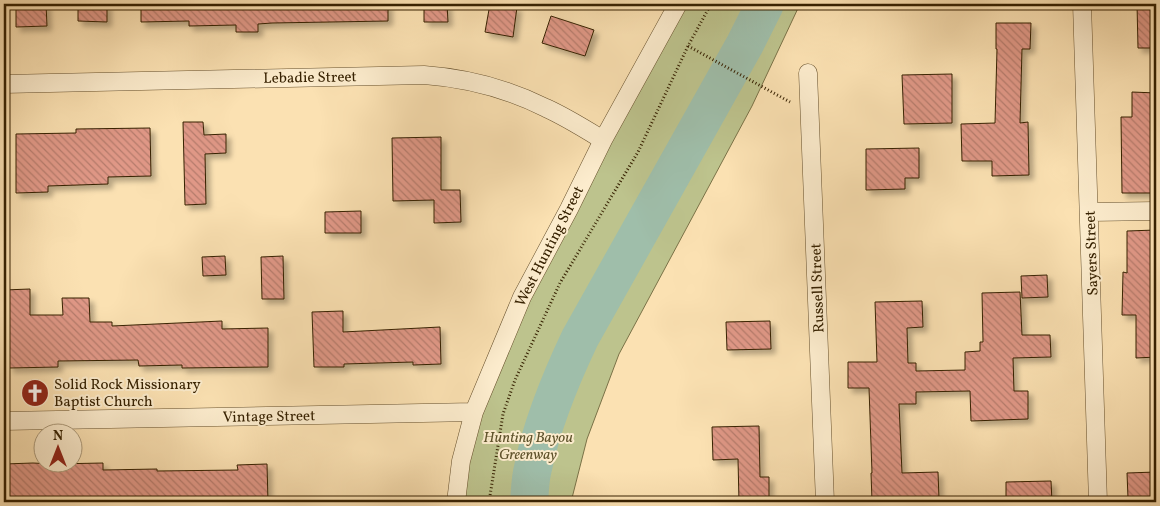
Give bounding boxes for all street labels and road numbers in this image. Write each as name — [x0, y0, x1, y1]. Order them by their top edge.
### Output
street label: Lebadie Street — [263, 67, 357, 90]
street label: West Hunting Street — [511, 183, 590, 311]
street label: Sayers Street — [1081, 210, 1104, 296]
street label: Russell Street — [806, 243, 831, 333]
street label: Vintage Street — [222, 406, 316, 429]

